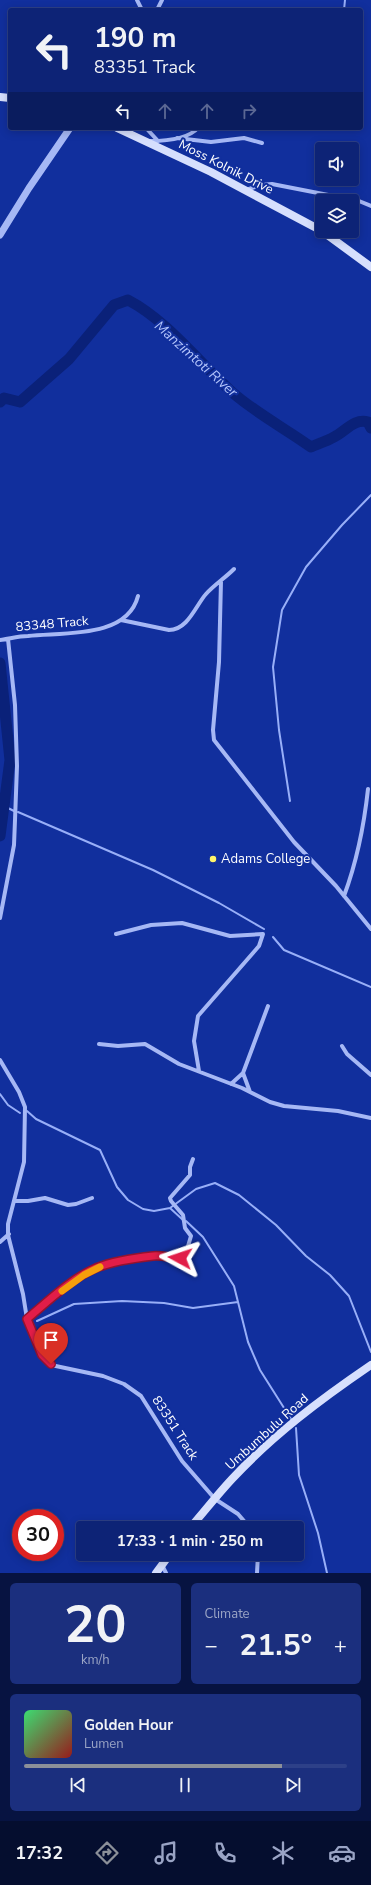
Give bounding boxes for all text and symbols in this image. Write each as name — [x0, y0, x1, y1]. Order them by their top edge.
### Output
text: 190 m — [94, 19, 177, 57]
icon: left — [28, 24, 80, 76]
text: 83351 Track — [94, 55, 195, 79]
icon: left — [112, 100, 134, 122]
icon: ahead — [154, 100, 176, 122]
icon: ahead — [196, 100, 218, 122]
icon: right — [238, 100, 260, 122]
street label: Moss Kolnik Drive — [175, 135, 277, 199]
map controls — [315, 142, 359, 238]
button: sound — [315, 142, 359, 186]
button: layers — [315, 194, 359, 238]
water label: Manzimtoti River — [150, 317, 242, 402]
street label: 83348 Track — [15, 612, 90, 636]
place label: Adams College — [221, 850, 310, 868]
marker: Adams College — [208, 854, 218, 864]
position arrow — [159, 1237, 201, 1279]
pin — [34, 1323, 68, 1364]
icon: arrive — [40, 1329, 62, 1351]
street label: Umbumbulu Road — [222, 1390, 312, 1474]
street label: 83351 Track — [148, 1392, 203, 1464]
speed limit sign: 30 — [12, 1509, 64, 1561]
text: 17:33 · 1 min · 250 m — [117, 1531, 263, 1551]
text: 20 — [64, 1589, 126, 1660]
text: Climate — [205, 1605, 250, 1623]
text: 21.5° — [239, 1625, 312, 1666]
text: − — [205, 1631, 218, 1661]
text: + — [334, 1631, 347, 1661]
text: km/h — [81, 1651, 110, 1669]
text: Golden Hour — [84, 1715, 173, 1735]
text: Lumen — [84, 1735, 124, 1753]
icon: previous — [67, 1774, 89, 1796]
icon: pause — [174, 1774, 196, 1796]
icon: next — [282, 1774, 304, 1796]
icon: directions — [93, 1839, 121, 1867]
icon: music — [152, 1839, 180, 1867]
icon: phone — [211, 1839, 239, 1867]
icon: climate — [269, 1839, 297, 1867]
icon: car — [328, 1839, 356, 1867]
text: 17:32 — [15, 1841, 63, 1865]

